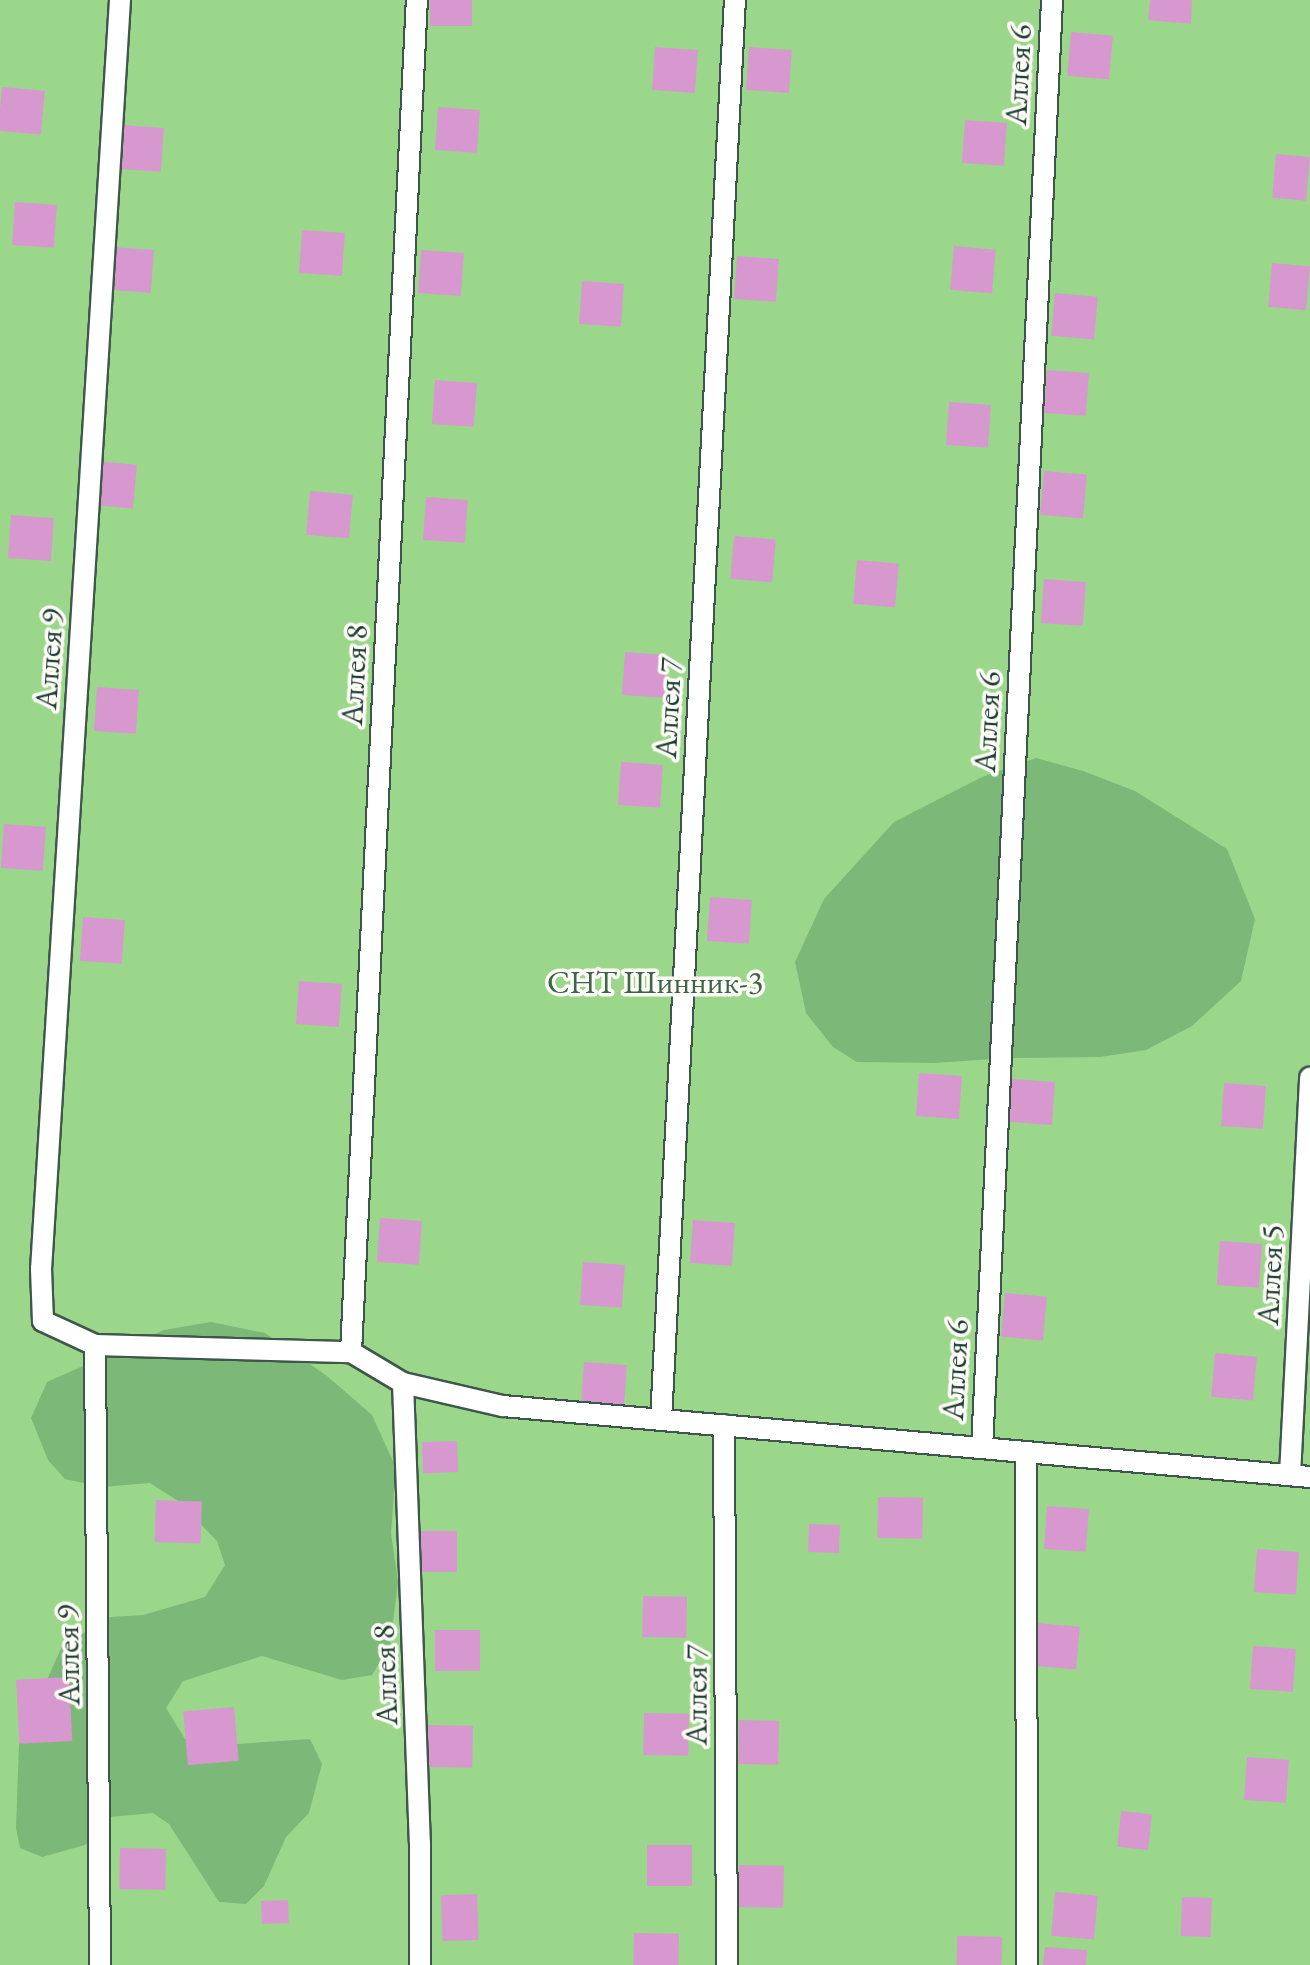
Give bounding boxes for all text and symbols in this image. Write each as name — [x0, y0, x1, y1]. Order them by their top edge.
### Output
street label: Аллея 6 — [996, 23, 1040, 127]
street label: Аллея 9 — [26, 607, 72, 711]
street label: Аллея 8 — [332, 623, 376, 727]
street label: Аллея 7 — [646, 656, 690, 760]
street label: Аллея 6 — [965, 670, 1009, 774]
park label: СНТ Шинник-3 — [547, 963, 763, 1001]
street label: Аллея 5 — [1248, 1223, 1292, 1327]
street label: Аллея 6 — [933, 1318, 977, 1422]
street label: Аллея 9 — [48, 1604, 88, 1706]
street label: Аллея 8 — [364, 1624, 406, 1726]
street label: Аллея 7 — [677, 1644, 715, 1746]

